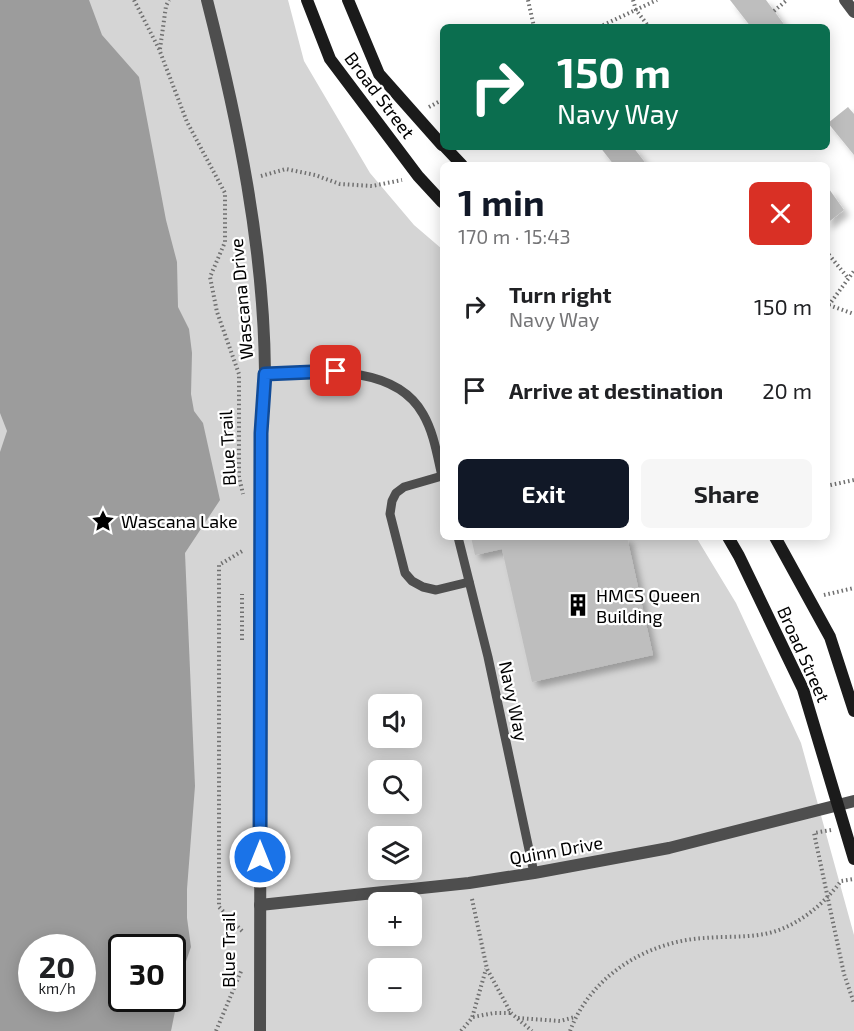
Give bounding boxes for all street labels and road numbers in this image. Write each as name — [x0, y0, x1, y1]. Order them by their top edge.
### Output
street label: Broad Street — [340, 47, 420, 143]
street label: Wascana Drive — [225, 237, 257, 361]
street label: Blue Trail — [214, 409, 240, 486]
street label: Broad Street — [773, 603, 835, 705]
street label: Navy Way — [495, 659, 533, 743]
street label: Quinn Drive — [508, 831, 604, 869]
street label: Blue Trail — [217, 911, 239, 988]

